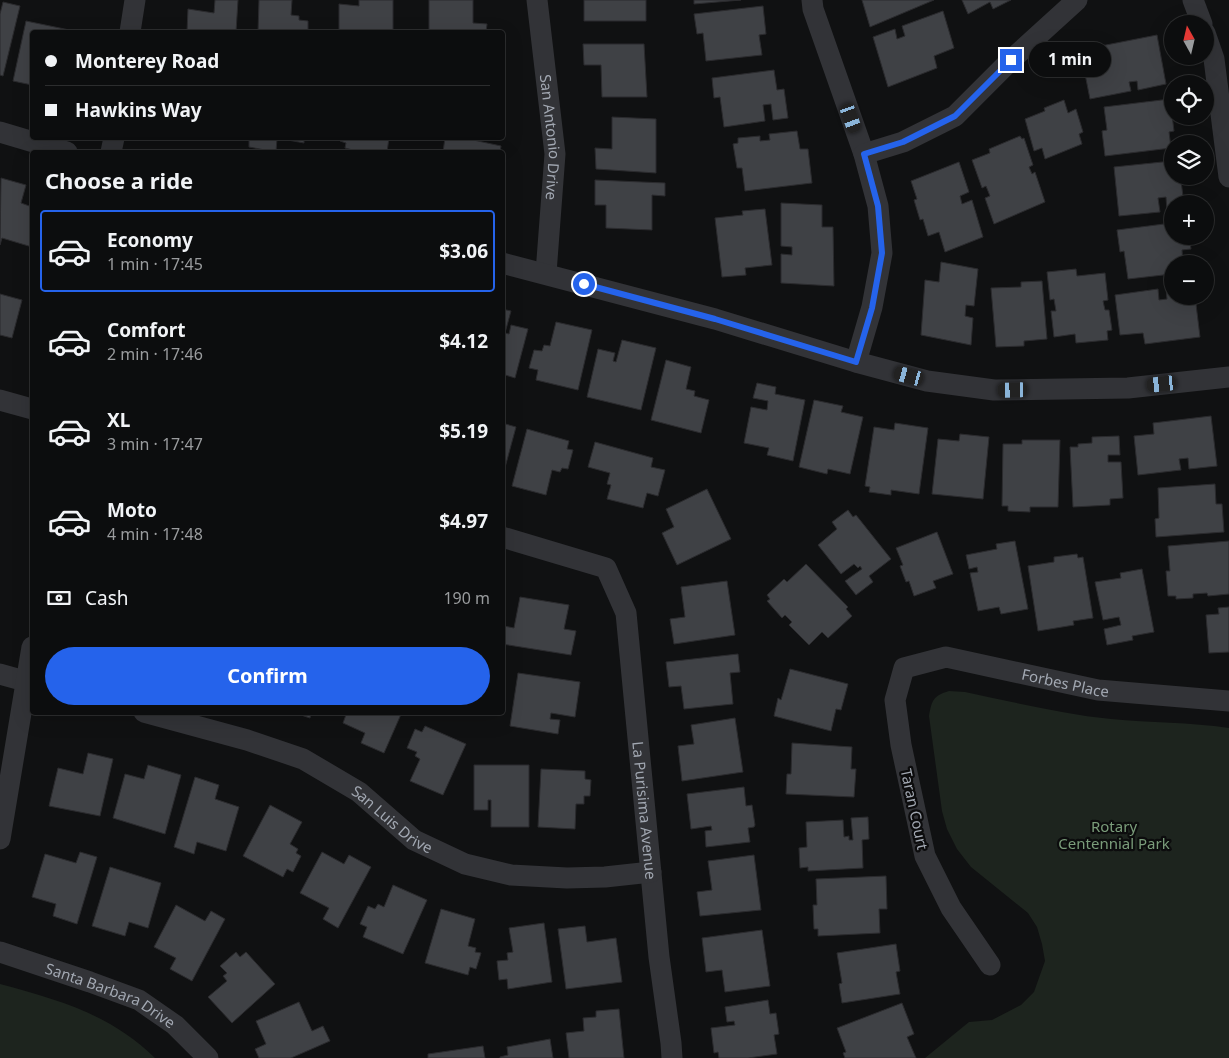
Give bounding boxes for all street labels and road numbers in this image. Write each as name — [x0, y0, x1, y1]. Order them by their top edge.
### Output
street label: San Antonio Drive — [536, 73, 565, 201]
street label: Forbes Place — [1020, 664, 1110, 701]
street label: La Purisima Avenue — [628, 740, 662, 880]
street label: Taran Court — [897, 767, 933, 852]
street label: San Luis Drive — [348, 780, 436, 857]
street label: Santa Barbara Drive — [43, 958, 180, 1032]

